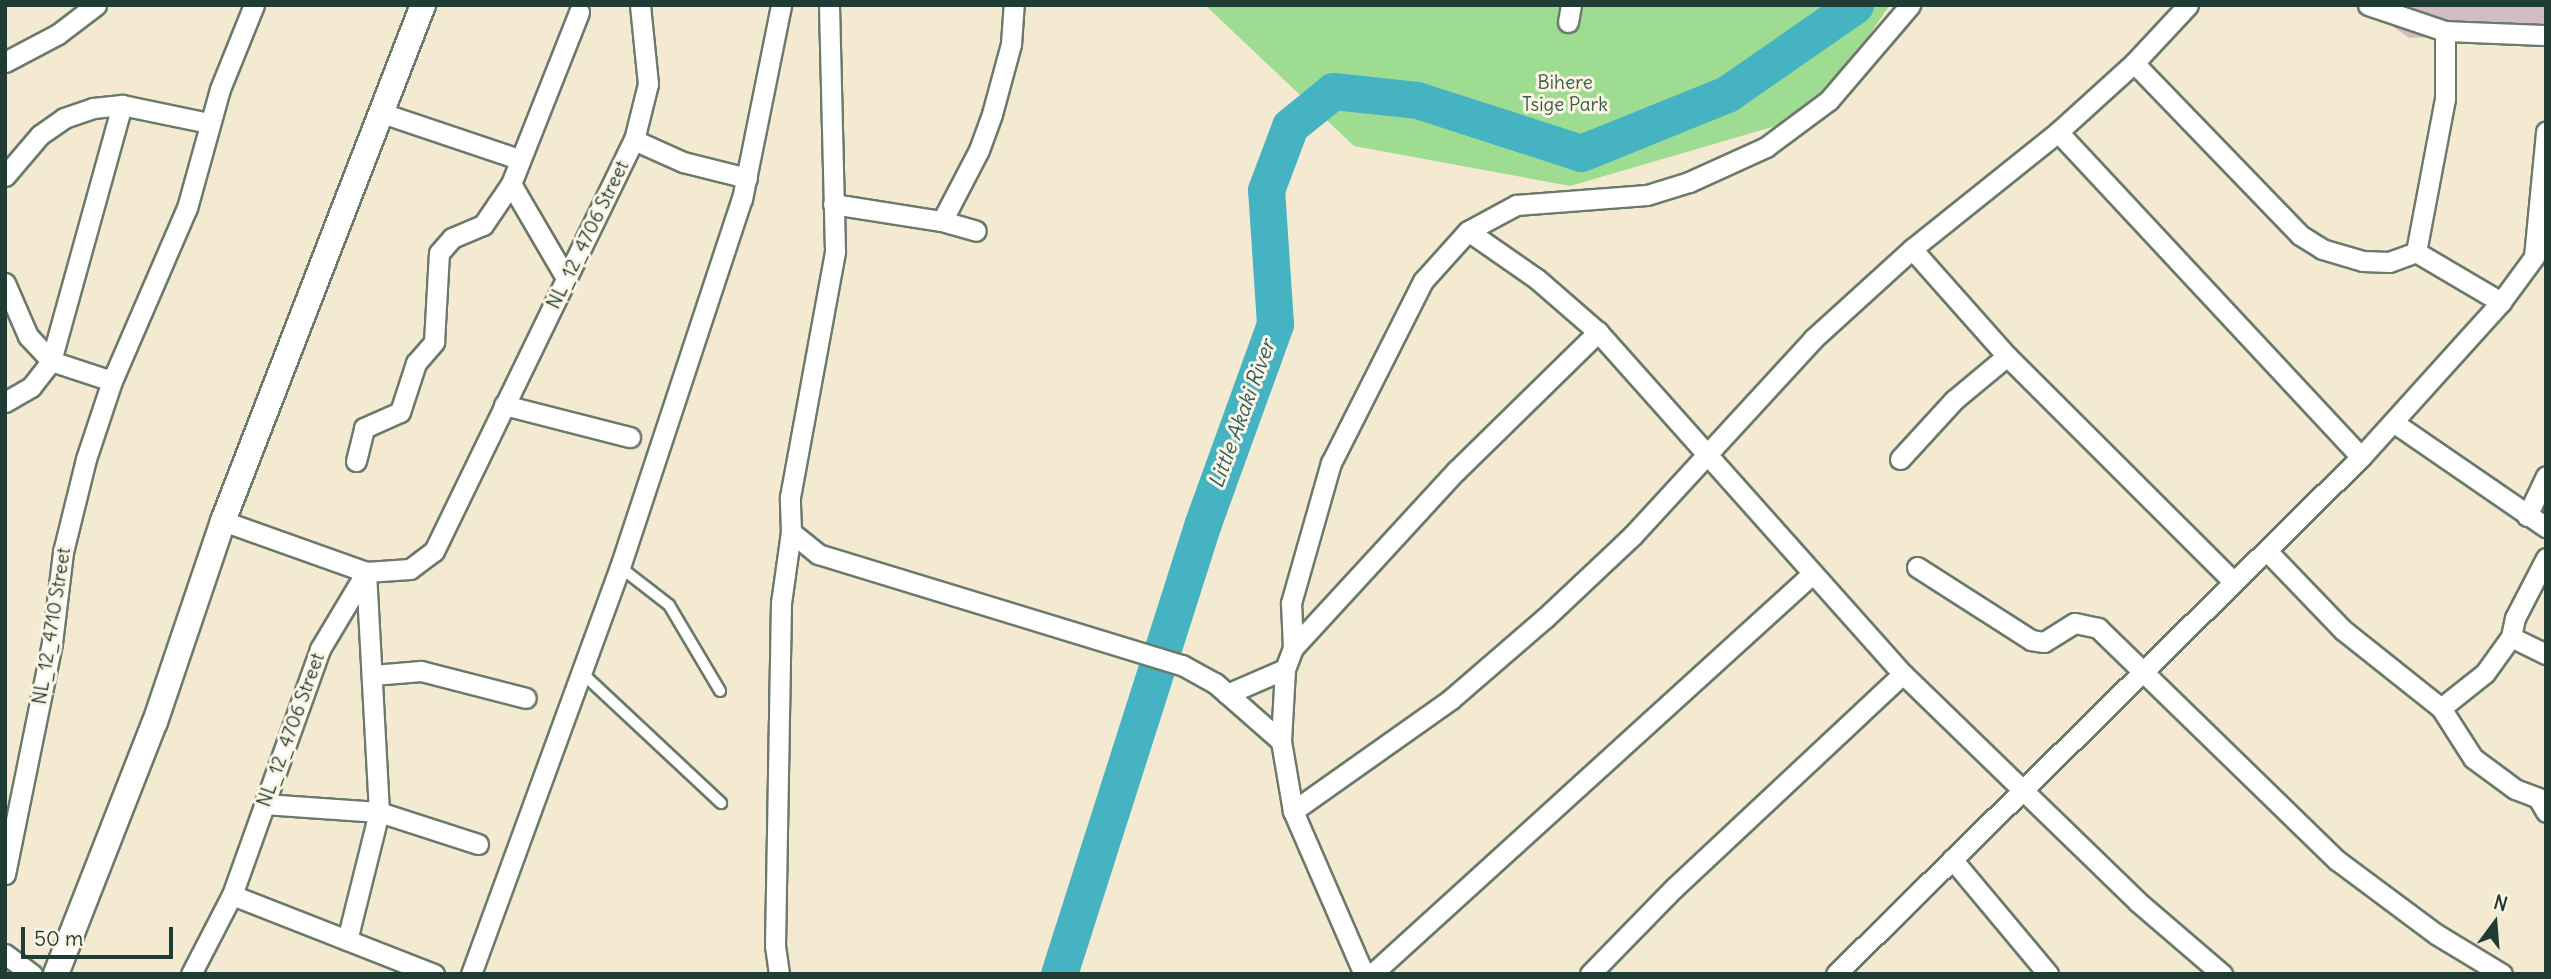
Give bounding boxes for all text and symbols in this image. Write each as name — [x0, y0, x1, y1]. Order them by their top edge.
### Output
park label: Bihere Tsige Park — [1522, 72, 1608, 116]
street label: NL_12_4706 Street — [542, 157, 634, 313]
water label: Little Akaki River — [1204, 336, 1280, 492]
street label: NL_12_4710 Street — [28, 546, 76, 706]
street label: NL_12_4706 Street — [253, 650, 329, 810]
north arrow — [2460, 888, 2530, 958]
text: N — [2491, 889, 2510, 916]
scale bar — [24, 912, 177, 956]
text: 50 m — [34, 925, 83, 952]

